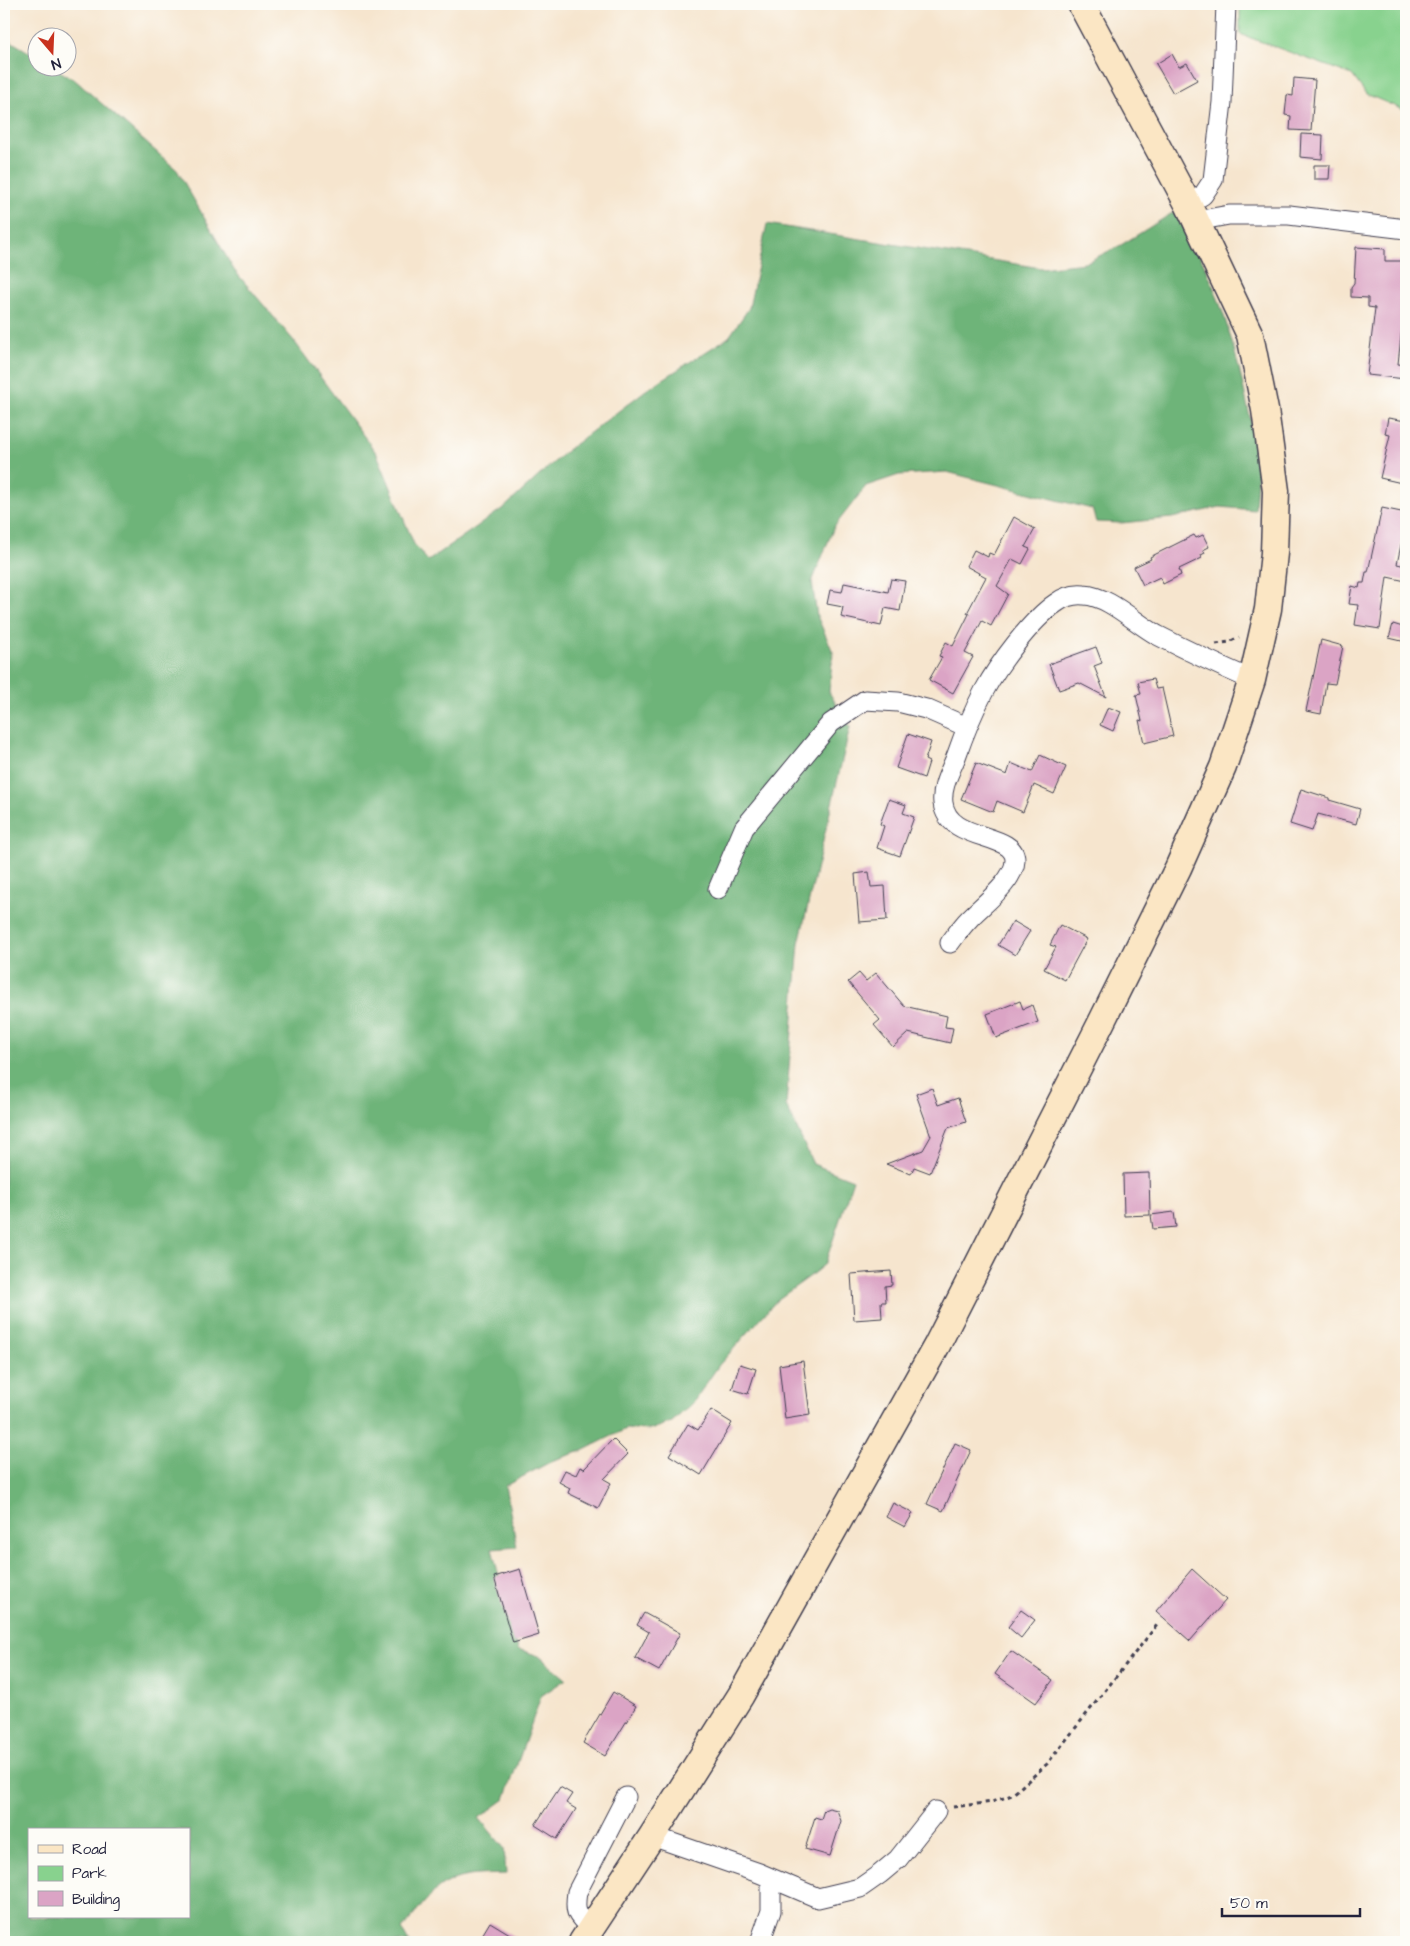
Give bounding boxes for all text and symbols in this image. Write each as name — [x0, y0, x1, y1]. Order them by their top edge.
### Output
north arrow — [28, 28, 78, 78]
text: N — [48, 52, 63, 74]
legend — [28, 1828, 190, 1918]
text: Road — [72, 1839, 107, 1860]
text: Park — [72, 1863, 107, 1884]
scale bar — [1222, 1886, 1360, 1918]
text: Building — [72, 1889, 120, 1911]
text: 50 m — [1230, 1893, 1268, 1914]

